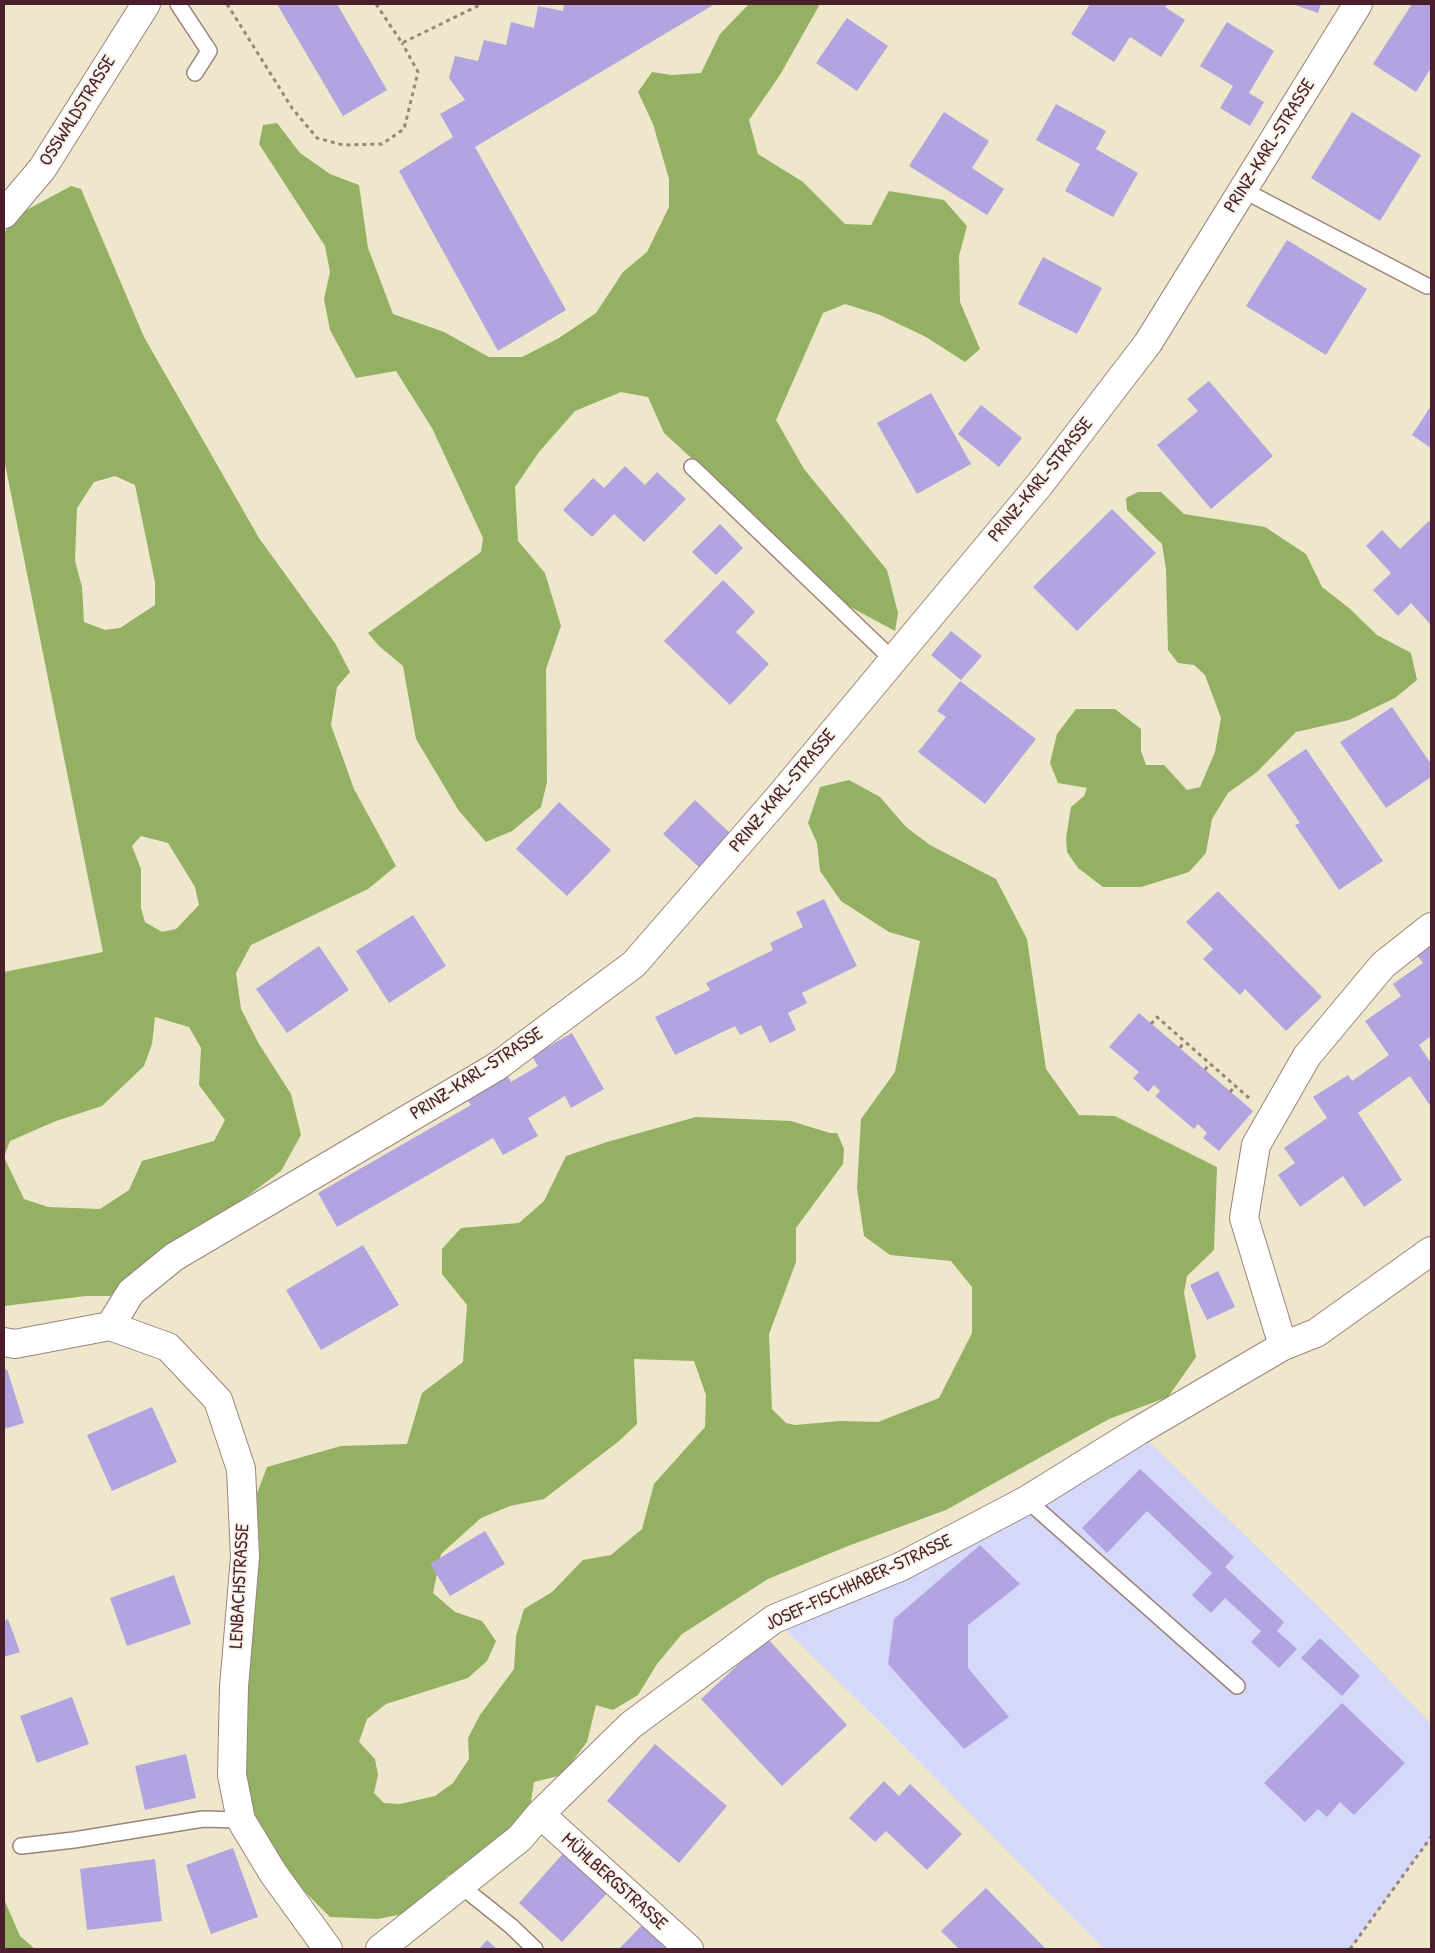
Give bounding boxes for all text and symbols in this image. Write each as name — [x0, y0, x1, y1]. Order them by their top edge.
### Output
street label: OSSWALDSTRASSE — [35, 51, 121, 171]
street label: PRINZ-KARL-STRASSE — [1220, 75, 1320, 217]
street label: PRINZ-KARL-STRASSE — [984, 413, 1098, 547]
street label: PRINZ-KARL-STRASSE — [725, 725, 841, 857]
street label: PRINZ-KARL-STRASSE — [406, 1023, 548, 1125]
street label: LENBACHSTRASSE — [225, 1523, 255, 1649]
street label: JOSEF-FISCHHABER-STRASSE — [762, 1530, 956, 1636]
street label: MÜHLBERGSTRASSE — [556, 1828, 672, 1936]

